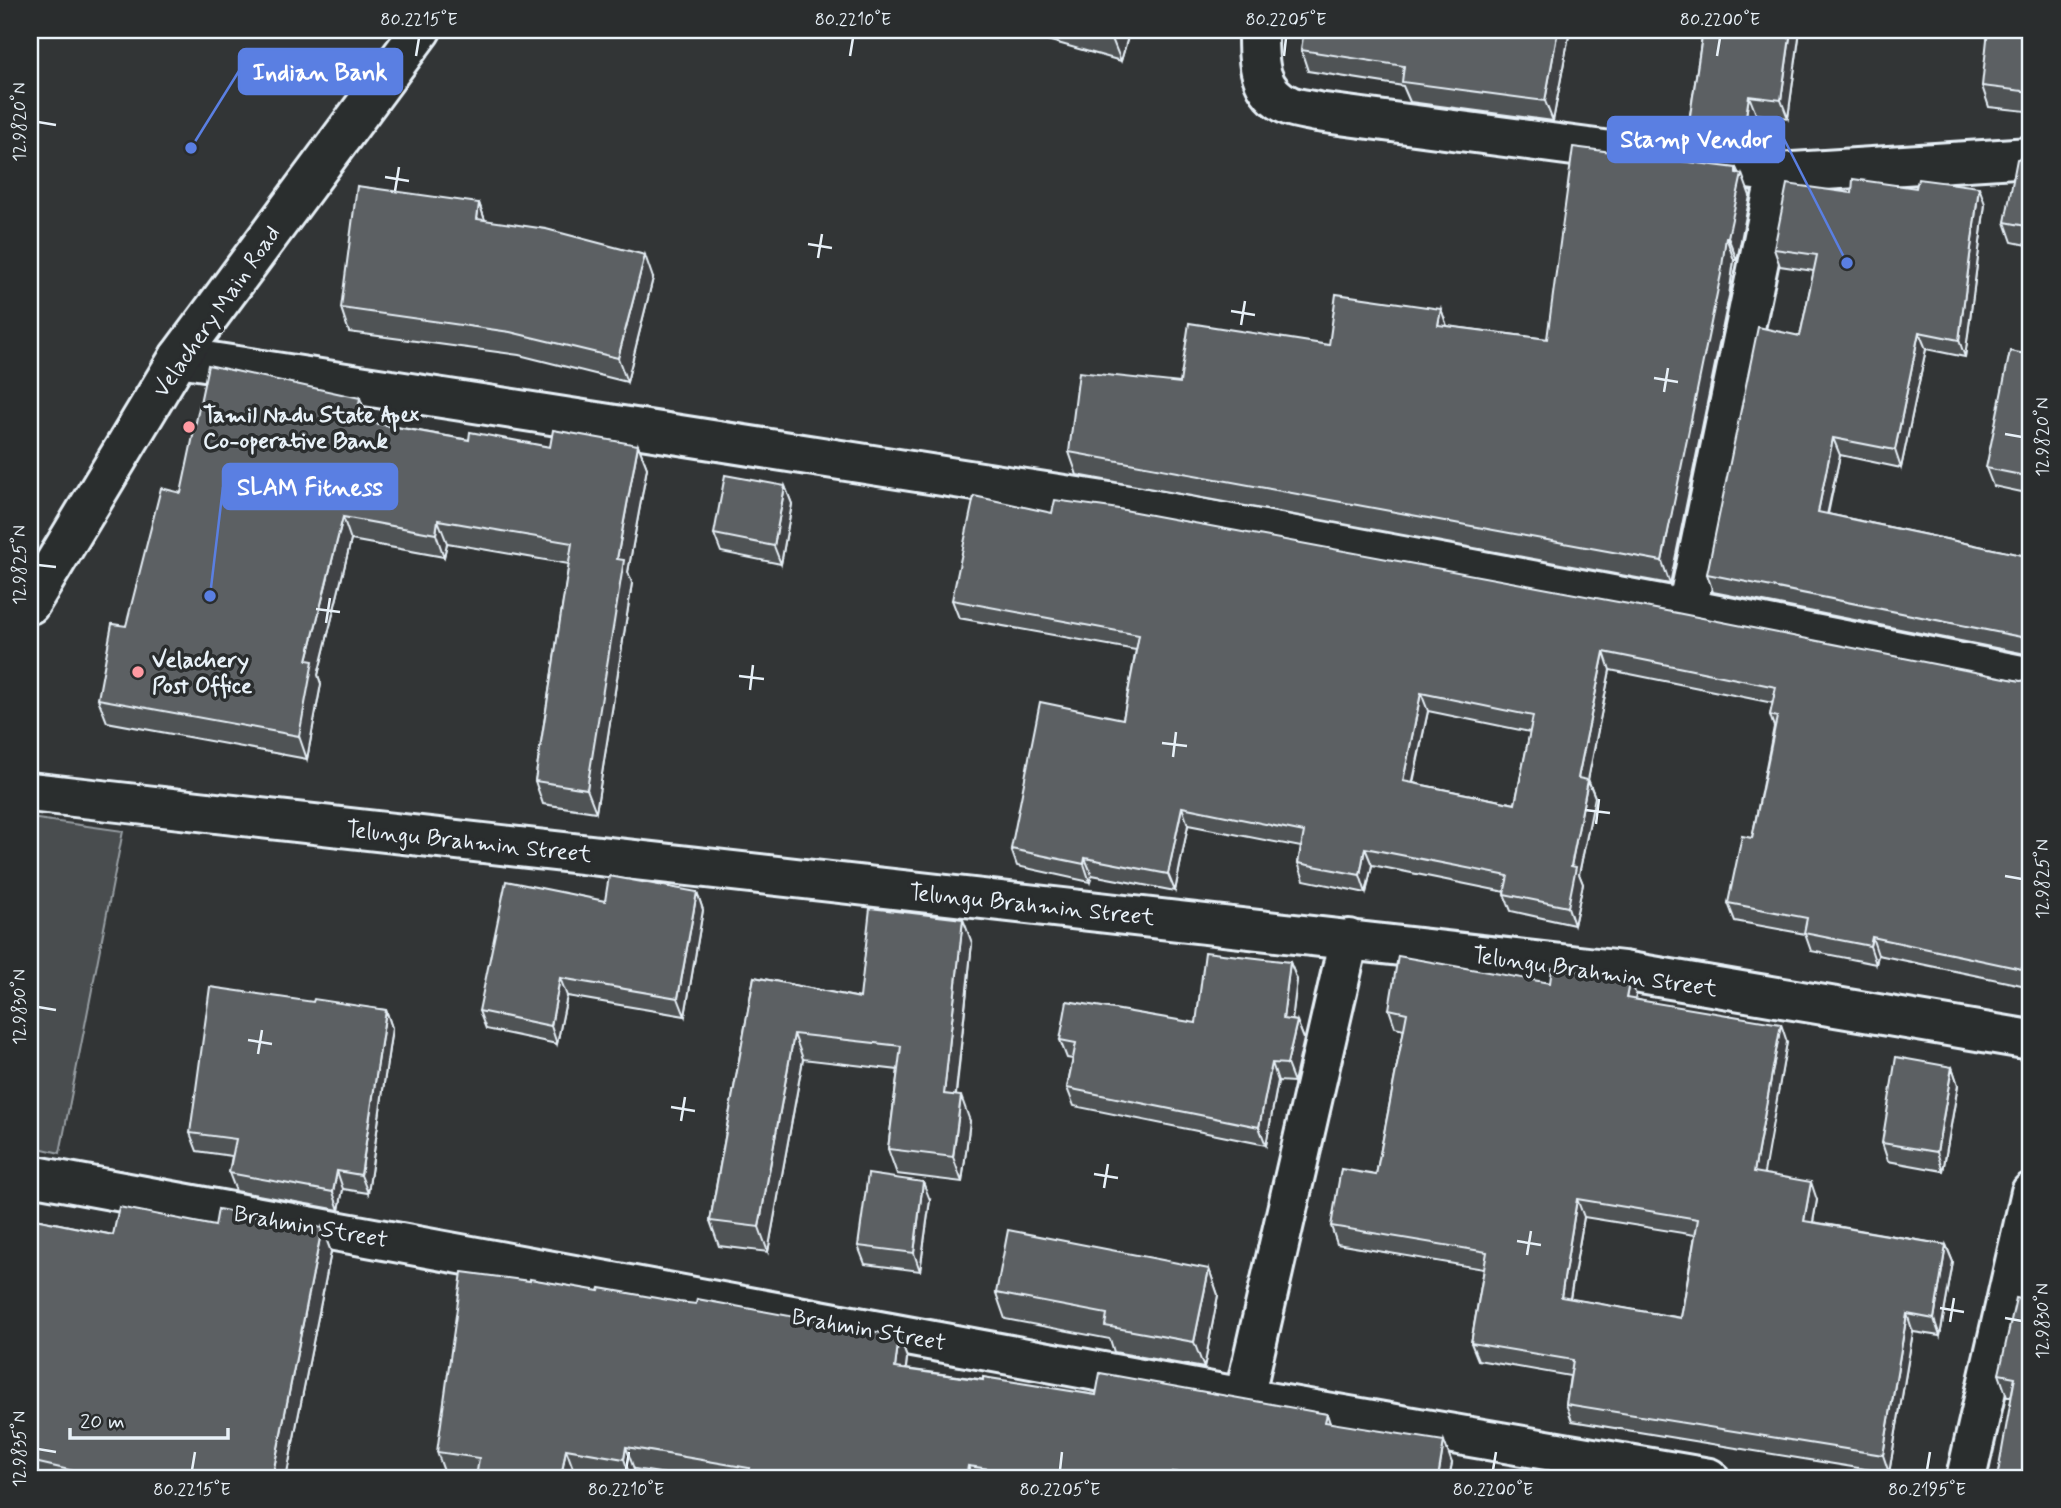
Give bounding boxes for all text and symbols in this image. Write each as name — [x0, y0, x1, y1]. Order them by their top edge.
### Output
text: 80.2215°E — [380, 8, 458, 32]
text: 80.2210°E — [815, 8, 891, 32]
text: 80.2205°E — [1245, 8, 1327, 32]
text: 80.2200°E — [1680, 8, 1760, 32]
callout: Indian Bank — [239, 49, 402, 94]
text: Indian Bank — [253, 58, 388, 89]
text: 12.9820°N — [8, 82, 32, 162]
callout: Stamp Vendor — [1608, 117, 1784, 162]
text: Stamp Vendor — [1620, 125, 1773, 156]
street label: Velachery Main Road — [147, 220, 288, 404]
text: 12.9820°N — [2031, 397, 2055, 477]
place label: Tamil Nadu State Apex Co-operative Bank — [203, 401, 419, 457]
marker: Tamil Nadu State Apex Co-operative Bank — [181, 419, 197, 435]
callout: SLAM Fitness — [223, 464, 397, 509]
text: SLAM Fitness — [237, 473, 383, 504]
text: 12.9825°N — [8, 525, 32, 605]
place label: Velachery Post Office — [152, 646, 253, 702]
marker: Velachery Post Office — [130, 664, 146, 680]
street label: Telungu Brahmin Street — [344, 815, 594, 871]
text: 12.9825°N — [2031, 839, 2055, 919]
street label: Telungu Brahmin Street — [907, 878, 1157, 934]
street label: Telungu Brahmin Street — [1470, 941, 1719, 1005]
text: 12.9830°N — [8, 969, 32, 1045]
street label: Brahmin Street — [231, 1200, 390, 1256]
text: 12.9830°N — [2031, 1283, 2055, 1359]
street label: Brahmin Street — [789, 1303, 948, 1359]
scale bar — [70, 1396, 228, 1440]
text: 20 m — [80, 1408, 125, 1436]
text: 12.9835°N — [8, 1411, 32, 1487]
text: 80.2215°E — [153, 1478, 231, 1502]
text: 80.2210°E — [588, 1478, 664, 1502]
text: 80.2205°E — [1019, 1478, 1101, 1502]
text: 80.2200°E — [1453, 1478, 1533, 1502]
text: 80.2195°E — [1888, 1478, 1966, 1502]

